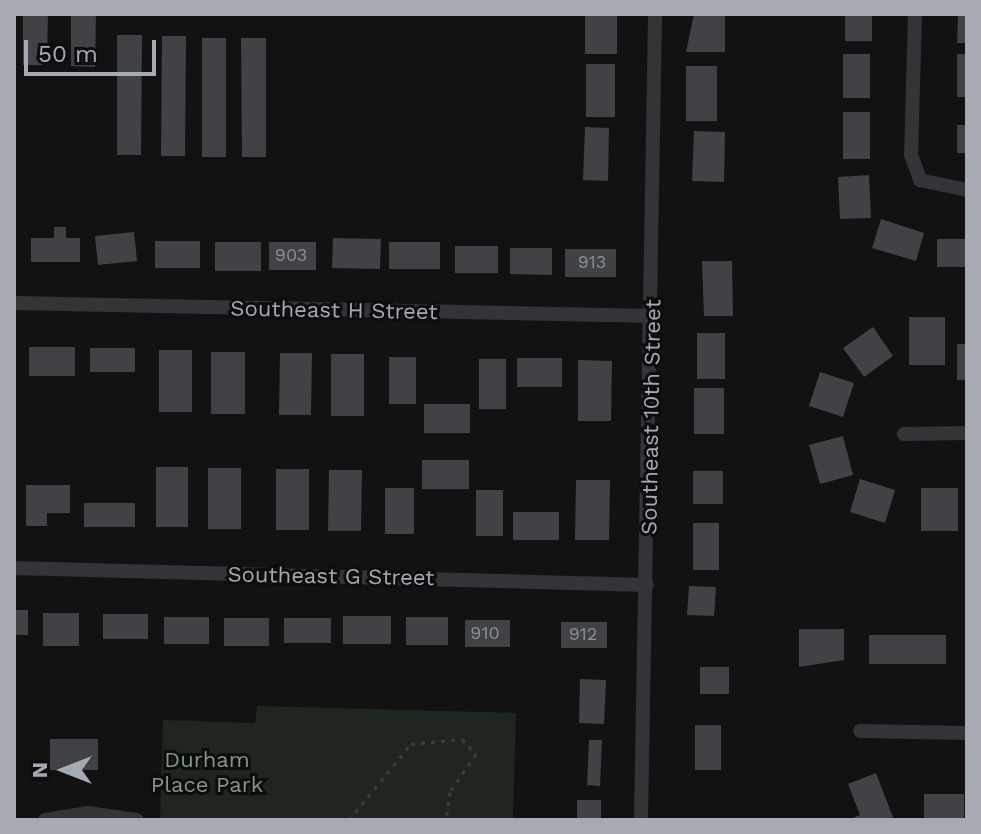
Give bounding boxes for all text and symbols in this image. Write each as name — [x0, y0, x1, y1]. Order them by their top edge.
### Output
scale bar — [28, 24, 160, 74]
text: 50 m — [38, 40, 98, 68]
house number: 903 — [275, 244, 307, 266]
house number: 913 — [578, 251, 606, 273]
street label: Southeast H Street — [230, 295, 438, 325]
street label: Southeast 10th Street — [636, 299, 666, 535]
street label: Southeast G Street — [227, 561, 435, 591]
house number: 910 — [470, 622, 500, 644]
house number: 912 — [569, 623, 597, 645]
north arrow — [24, 730, 104, 810]
park label: Durham Place Park — [151, 746, 263, 798]
text: N — [27, 762, 52, 778]

